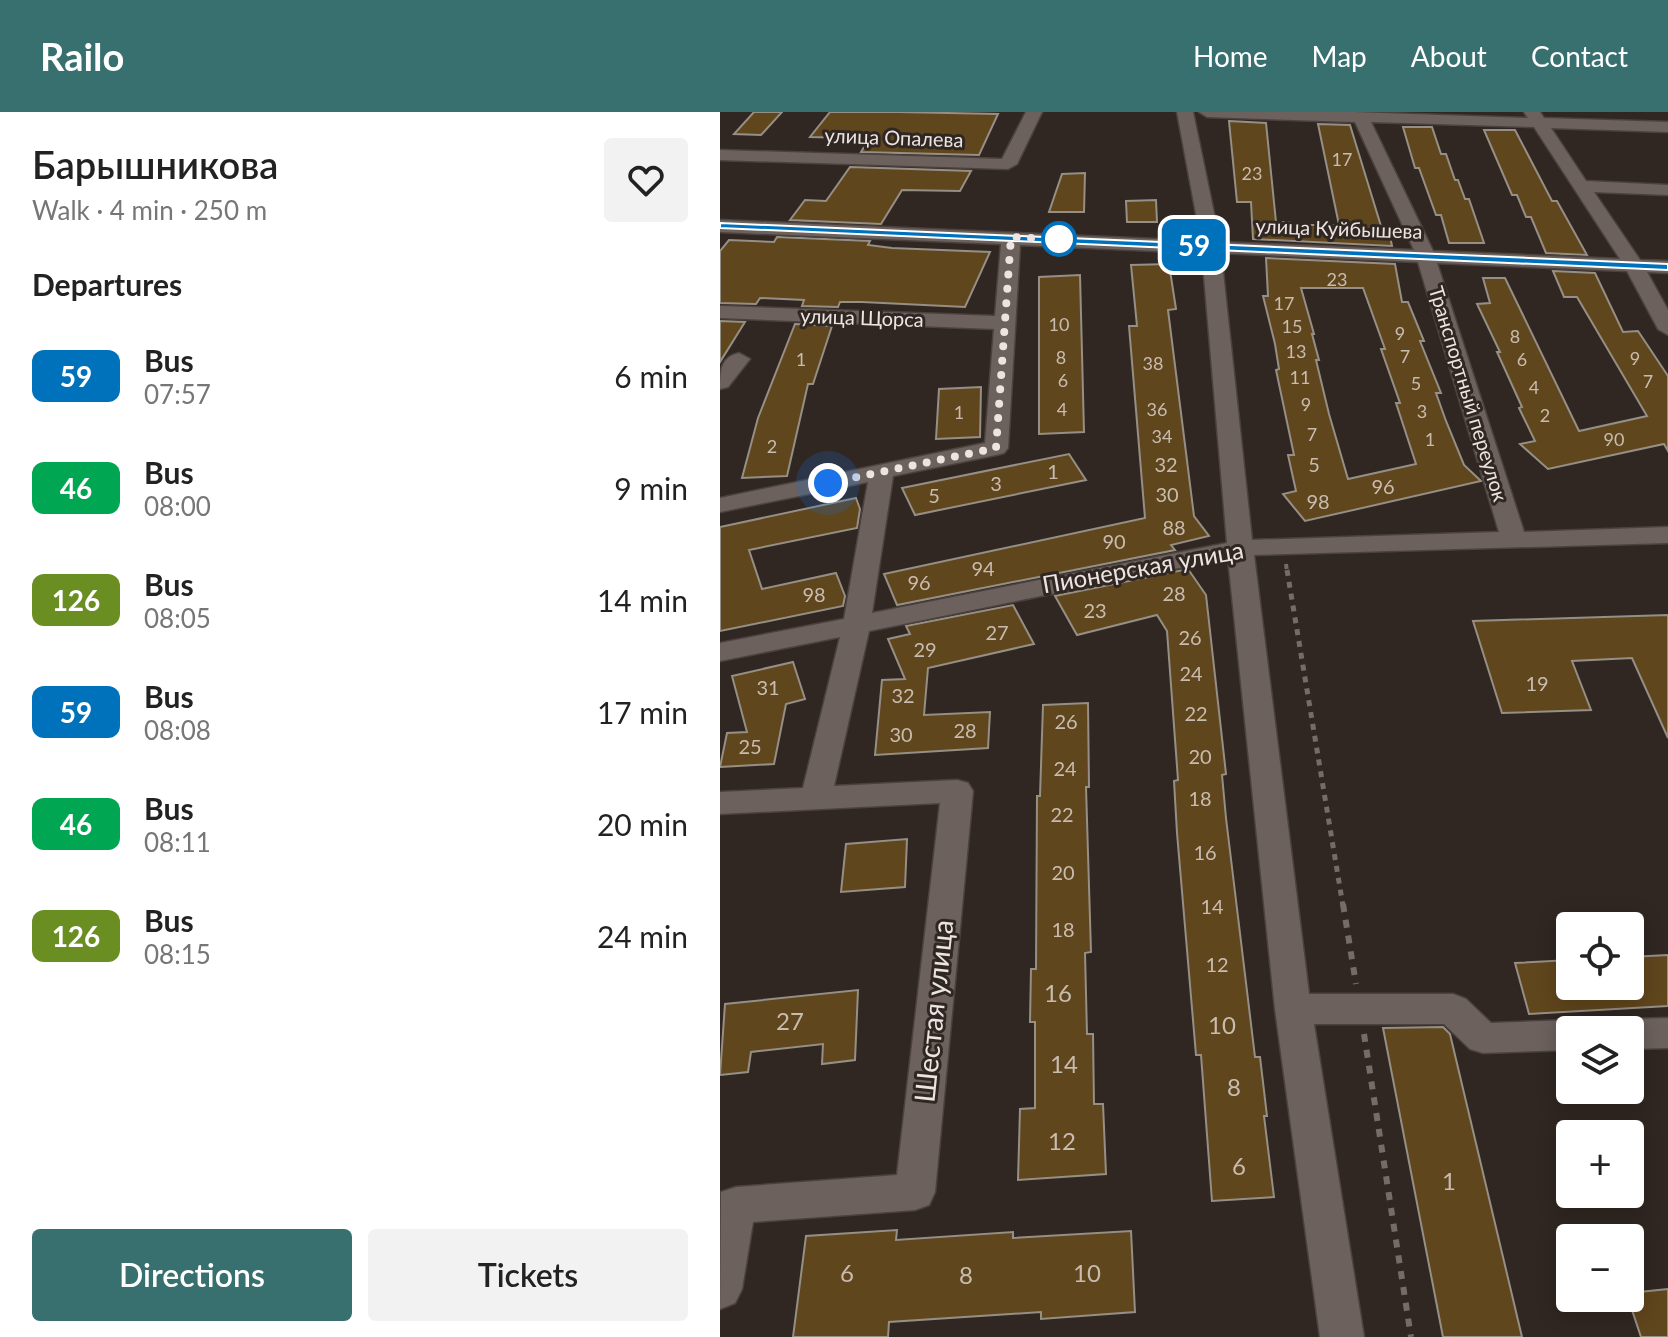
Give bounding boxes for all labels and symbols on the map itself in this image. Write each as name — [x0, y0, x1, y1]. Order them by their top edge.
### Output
street label: улица Опалева — [824, 123, 964, 151]
house number: 17 — [1332, 148, 1352, 170]
house number: 23 — [1242, 162, 1262, 184]
street label: улица Куйбышева — [1255, 213, 1423, 243]
line badge: 59 — [1158, 219, 1230, 271]
unlabelled marker — [1042, 222, 1076, 256]
house number: 23 — [1327, 268, 1347, 290]
street label: Транспортный переулок — [1425, 283, 1513, 505]
house number: 17 — [1274, 292, 1294, 314]
street label: улица Щорса — [800, 303, 924, 331]
house number: 10 — [1049, 313, 1069, 335]
house number: 15 — [1282, 315, 1302, 337]
house number: 9 — [1395, 322, 1405, 344]
house number: 8 — [1510, 325, 1520, 347]
house number: 13 — [1286, 340, 1306, 362]
house number: 7 — [1400, 345, 1410, 367]
house number: 8 — [1056, 346, 1066, 368]
house number: 9 — [1630, 347, 1640, 369]
house number: 1 — [796, 348, 806, 370]
house number: 6 — [1517, 348, 1527, 370]
house number: 38 — [1143, 352, 1163, 374]
house number: 11 — [1290, 366, 1310, 388]
house number: 6 — [1058, 369, 1068, 391]
house number: 7 — [1643, 370, 1653, 392]
house number: 5 — [1411, 372, 1421, 394]
house number: 4 — [1529, 376, 1539, 398]
house number: 9 — [1301, 393, 1311, 415]
house number: 4 — [1057, 398, 1067, 420]
house number: 36 — [1147, 398, 1167, 420]
house number: 3 — [1417, 400, 1427, 422]
house number: 1 — [954, 401, 964, 423]
house number: 2 — [1540, 404, 1550, 426]
house number: 7 — [1307, 423, 1317, 445]
house number: 34 — [1152, 425, 1172, 447]
house number: 1 — [1425, 428, 1435, 450]
house number: 90 — [1604, 428, 1624, 450]
house number: 2 — [767, 435, 777, 457]
house number: 32 — [1154, 452, 1178, 476]
house number: 5 — [1308, 452, 1320, 476]
house number: 1 — [1047, 459, 1059, 483]
your location — [808, 463, 848, 503]
house number: 3 — [990, 471, 1002, 495]
house number: 96 — [1371, 474, 1395, 498]
house number: 30 — [1155, 482, 1179, 506]
house number: 5 — [928, 483, 940, 507]
house number: 98 — [1306, 489, 1330, 513]
house number: 88 — [1162, 515, 1186, 539]
house number: 90 — [1102, 529, 1126, 553]
street label: Пионерская улица — [1040, 535, 1246, 599]
house number: 94 — [971, 556, 995, 580]
house number: 96 — [907, 570, 931, 594]
house number: 28 — [1162, 581, 1186, 605]
house number: 98 — [802, 582, 826, 606]
house number: 23 — [1083, 598, 1107, 622]
house number: 27 — [985, 620, 1009, 644]
house number: 26 — [1178, 625, 1202, 649]
house number: 29 — [913, 637, 937, 661]
house number: 24 — [1179, 661, 1203, 685]
house number: 19 — [1525, 671, 1549, 695]
house number: 31 — [756, 675, 780, 699]
house number: 32 — [891, 683, 915, 707]
house number: 22 — [1184, 701, 1208, 725]
house number: 26 — [1054, 709, 1078, 733]
house number: 28 — [953, 718, 977, 742]
house number: 30 — [889, 722, 913, 746]
house number: 25 — [738, 734, 762, 758]
house number: 20 — [1188, 744, 1212, 768]
house number: 24 — [1053, 756, 1077, 780]
house number: 18 — [1188, 786, 1212, 810]
house number: 22 — [1050, 802, 1074, 826]
house number: 16 — [1193, 840, 1217, 864]
house number: 20 — [1051, 860, 1075, 884]
house number: 14 — [1200, 894, 1224, 918]
house number: 18 — [1051, 917, 1075, 941]
street label: Шестая улица — [907, 918, 959, 1104]
house number: 12 — [1205, 952, 1229, 976]
house number: 16 — [1044, 978, 1072, 1007]
house number: 27 — [776, 1006, 804, 1035]
house number: 10 — [1208, 1010, 1236, 1039]
house number: 14 — [1050, 1049, 1078, 1078]
house number: 8 — [1227, 1072, 1241, 1101]
house number: 12 — [1048, 1126, 1076, 1155]
house number: 6 — [1232, 1151, 1246, 1180]
house number: 1 — [1442, 1166, 1456, 1195]
house number: 6 — [840, 1258, 854, 1287]
house number: 10 — [1073, 1258, 1101, 1287]
house number: 8 — [959, 1260, 973, 1289]

